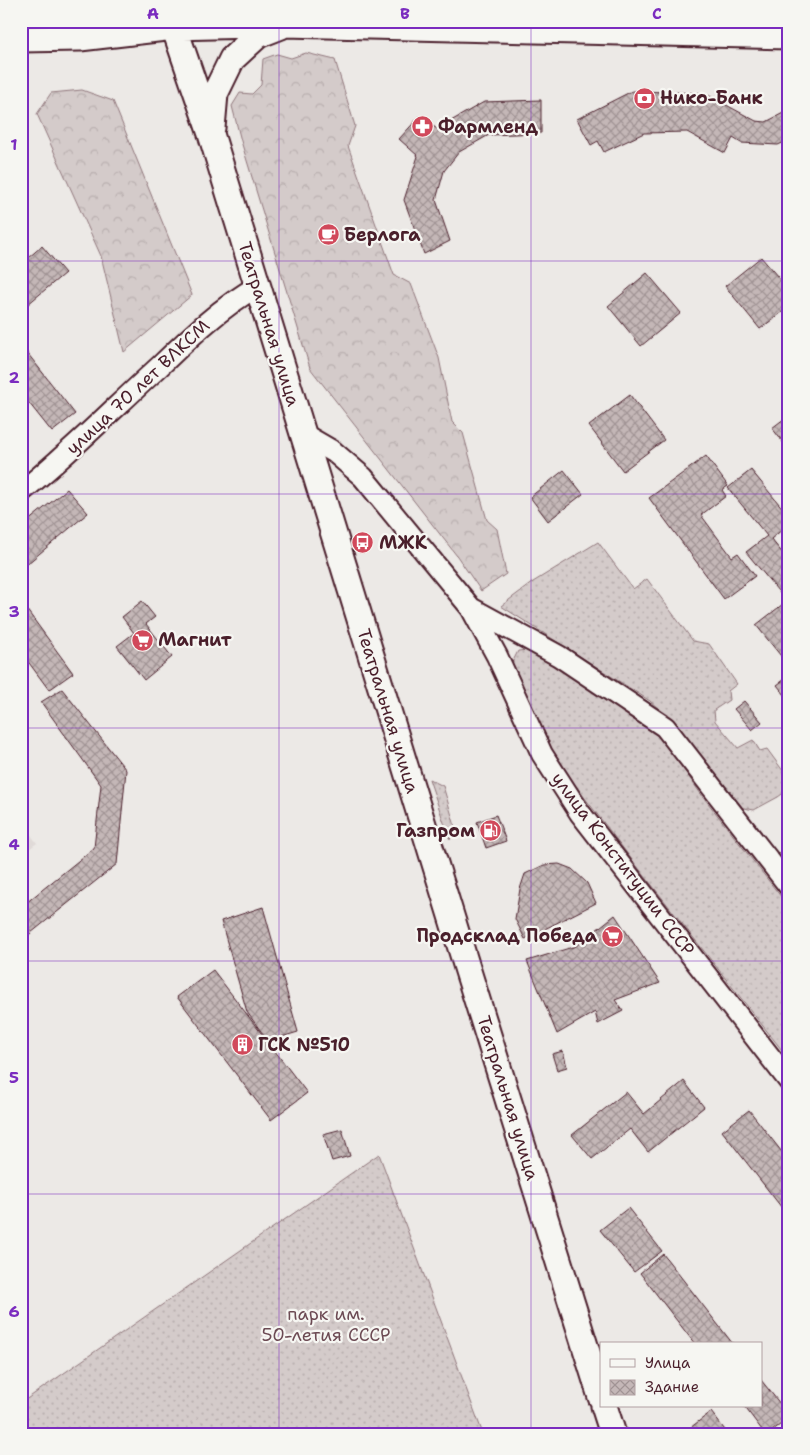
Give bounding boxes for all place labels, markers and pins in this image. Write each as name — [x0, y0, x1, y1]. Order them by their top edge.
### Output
bank icon: Нико-Банк — [632, 86, 656, 110]
place label: Нико-Банк — [660, 86, 763, 110]
pharmacy icon: Фармленд — [410, 115, 434, 139]
place label: Фармленд — [438, 115, 539, 139]
cafe icon: Берлога — [316, 223, 340, 247]
place label: Берлога — [344, 223, 421, 247]
bus stop icon: МЖК — [351, 531, 375, 555]
place label: МЖК — [379, 531, 428, 555]
supermarket icon: Магнит — [130, 628, 154, 652]
place label: Магнит — [158, 628, 232, 652]
place label: Газпром — [396, 819, 475, 843]
fuel station icon: Газпром — [479, 819, 503, 843]
place label: Продсклад Победа — [416, 924, 598, 948]
supermarket icon: Продсклад Победа — [601, 924, 625, 948]
building icon: ГСК №510 — [230, 1033, 254, 1057]
place label: ГСК №510 — [258, 1033, 350, 1057]

